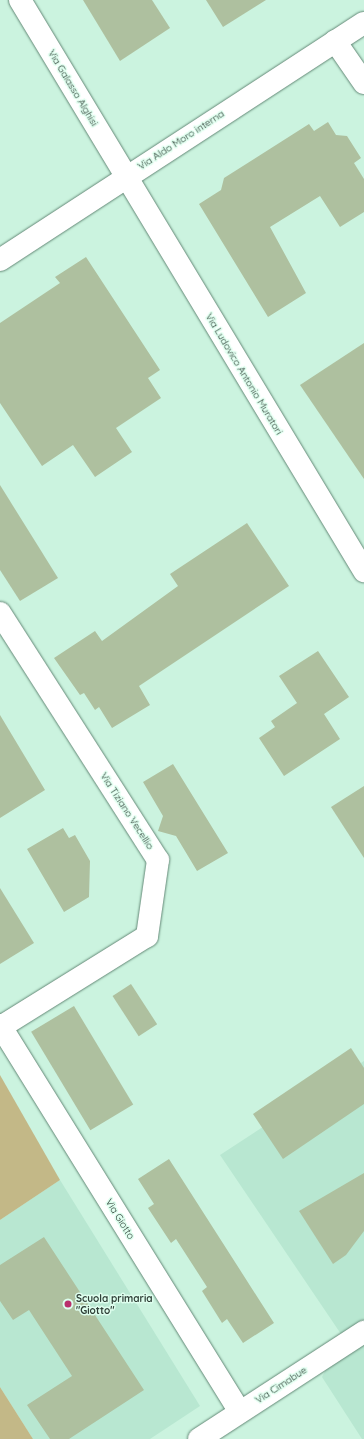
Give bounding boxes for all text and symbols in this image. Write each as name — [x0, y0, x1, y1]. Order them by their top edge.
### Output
street label: Via Galasso Alghisi — [46, 48, 100, 128]
street label: Via Aldo Moro interna — [136, 108, 226, 172]
street label: Via Ludovico Antonio Muratori — [203, 311, 285, 437]
street label: Via Tiziano Vecellio — [98, 770, 156, 852]
street label: Via Giotto — [103, 1197, 137, 1241]
place label: Scuola primaria "Giotto" — [76, 1292, 153, 1316]
marker: Scuola primaria "Giotto" — [63, 1299, 73, 1309]
street label: Via Cimabue — [253, 1364, 309, 1406]

